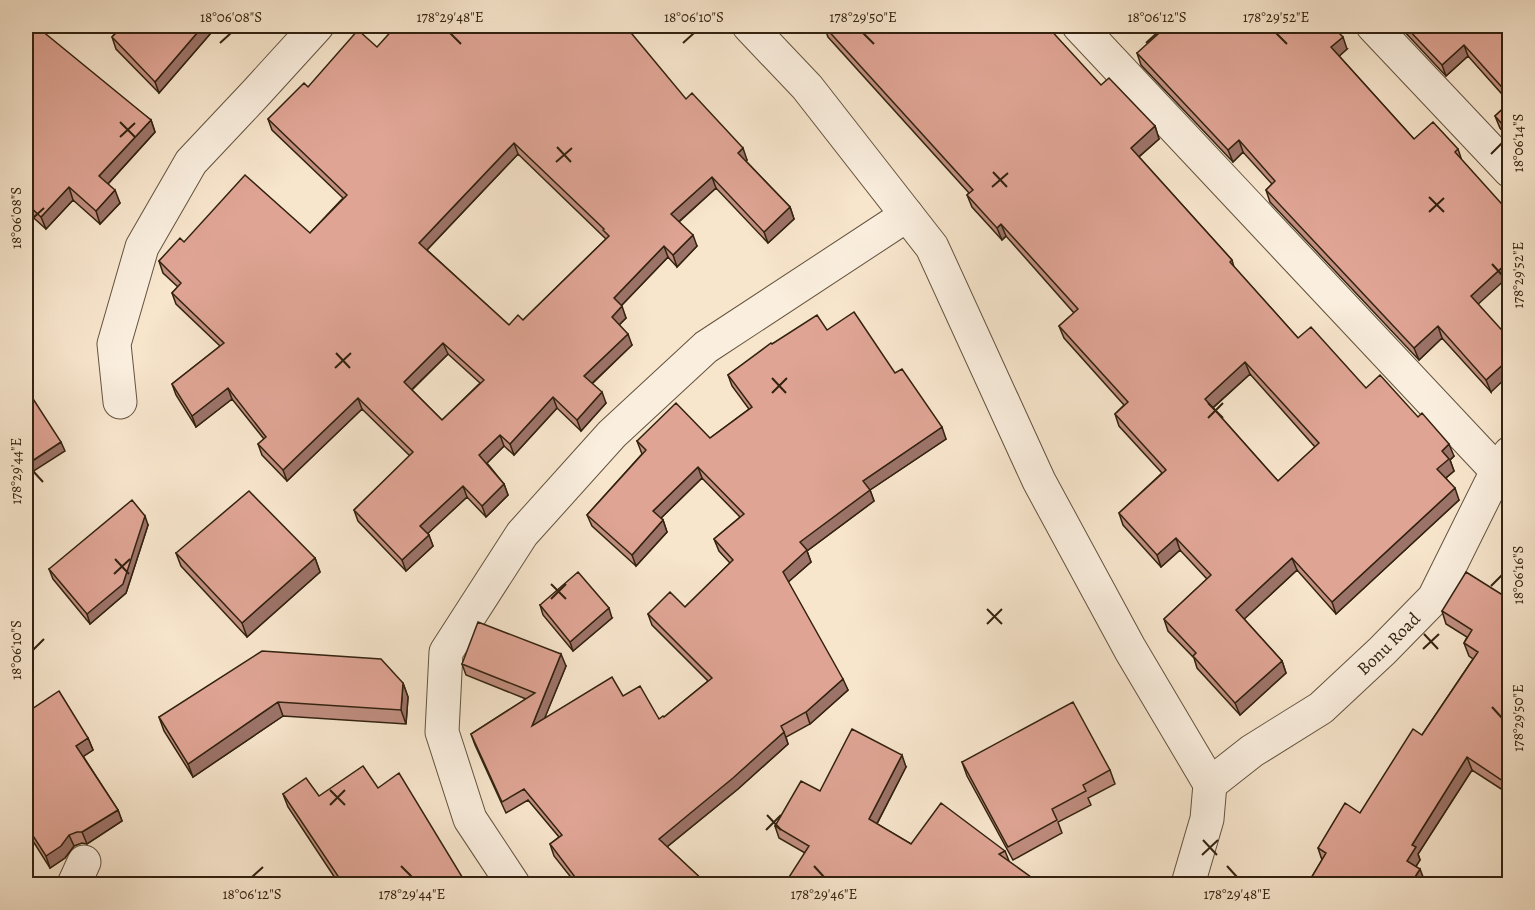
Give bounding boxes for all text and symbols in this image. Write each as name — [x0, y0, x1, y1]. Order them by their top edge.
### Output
text: 18°06'08"S — [200, 7, 262, 27]
text: 178°29'48"E — [416, 7, 484, 27]
text: 18°06'10"S — [664, 7, 724, 27]
text: 178°29'50"E — [829, 7, 897, 27]
text: 18°06'12"S — [1127, 7, 1187, 27]
text: 178°29'52"E — [1243, 7, 1309, 27]
text: 18°06'14"S — [1508, 114, 1528, 172]
text: 18°06'08"S — [6, 187, 26, 249]
text: 178°29'52"E — [1508, 242, 1528, 308]
text: 178°29'44"E — [6, 438, 26, 504]
text: 18°06'16"S — [1508, 546, 1528, 604]
street label: Bonu Road — [1352, 607, 1426, 680]
text: 18°06'10"S — [6, 620, 26, 680]
text: 178°29'50"E — [1508, 684, 1528, 752]
text: 18°06'12"S — [222, 884, 282, 904]
text: 178°29'44"E — [379, 884, 445, 904]
text: 178°29'46"E — [791, 884, 857, 904]
text: 178°29'48"E — [1203, 884, 1271, 904]

